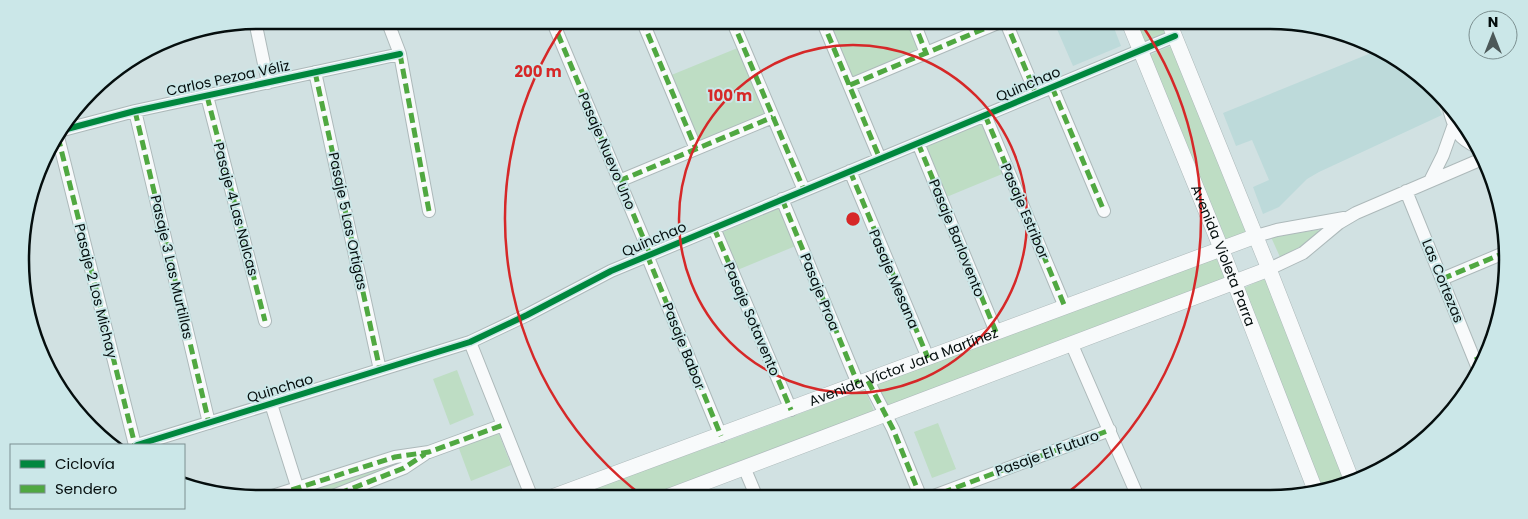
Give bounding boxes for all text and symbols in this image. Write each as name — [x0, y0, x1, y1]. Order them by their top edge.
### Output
north arrow — [1468, 10, 1518, 60]
text: N — [1488, 12, 1498, 32]
street label: Carlos Pezoa Véliz — [164, 55, 292, 101]
text: 200 m — [514, 61, 562, 82]
street label: Quinchao — [993, 61, 1063, 107]
text: 100 m — [708, 85, 752, 106]
street label: Pasaje Nuevo Uno — [573, 89, 641, 213]
street label: Pasaje 4 Las Nalcas — [209, 140, 263, 278]
street label: Pasaje 5 Las Ortigas — [324, 150, 372, 292]
street label: Pasaje Estribor — [996, 160, 1054, 262]
street label: Pasaje Barlovento — [924, 176, 990, 300]
street label: Avenida Violeta Parra — [1186, 182, 1261, 329]
street label: Pasaje 3 Las Murtillas — [146, 193, 198, 341]
centre of rings — [844, 210, 862, 228]
street label: Quinchao — [619, 216, 689, 262]
street label: Pasaje 2 Los Michay — [70, 221, 122, 361]
street label: Pasaje Mesana — [864, 226, 924, 332]
street label: Las Cortezas — [1417, 236, 1469, 326]
street label: Pasaje Proa — [795, 250, 845, 334]
street label: Pasaje Sotavento — [719, 259, 785, 379]
street label: Pasaje Babor — [658, 300, 710, 392]
street label: Avenida Víctor Jara Martínez — [806, 322, 1001, 411]
street label: Quinchao — [244, 368, 316, 408]
street label: Pasaje El Futuro — [992, 425, 1102, 481]
legend — [10, 444, 185, 509]
text: Ciclovía — [55, 453, 115, 474]
text: Sendero — [55, 478, 117, 499]

